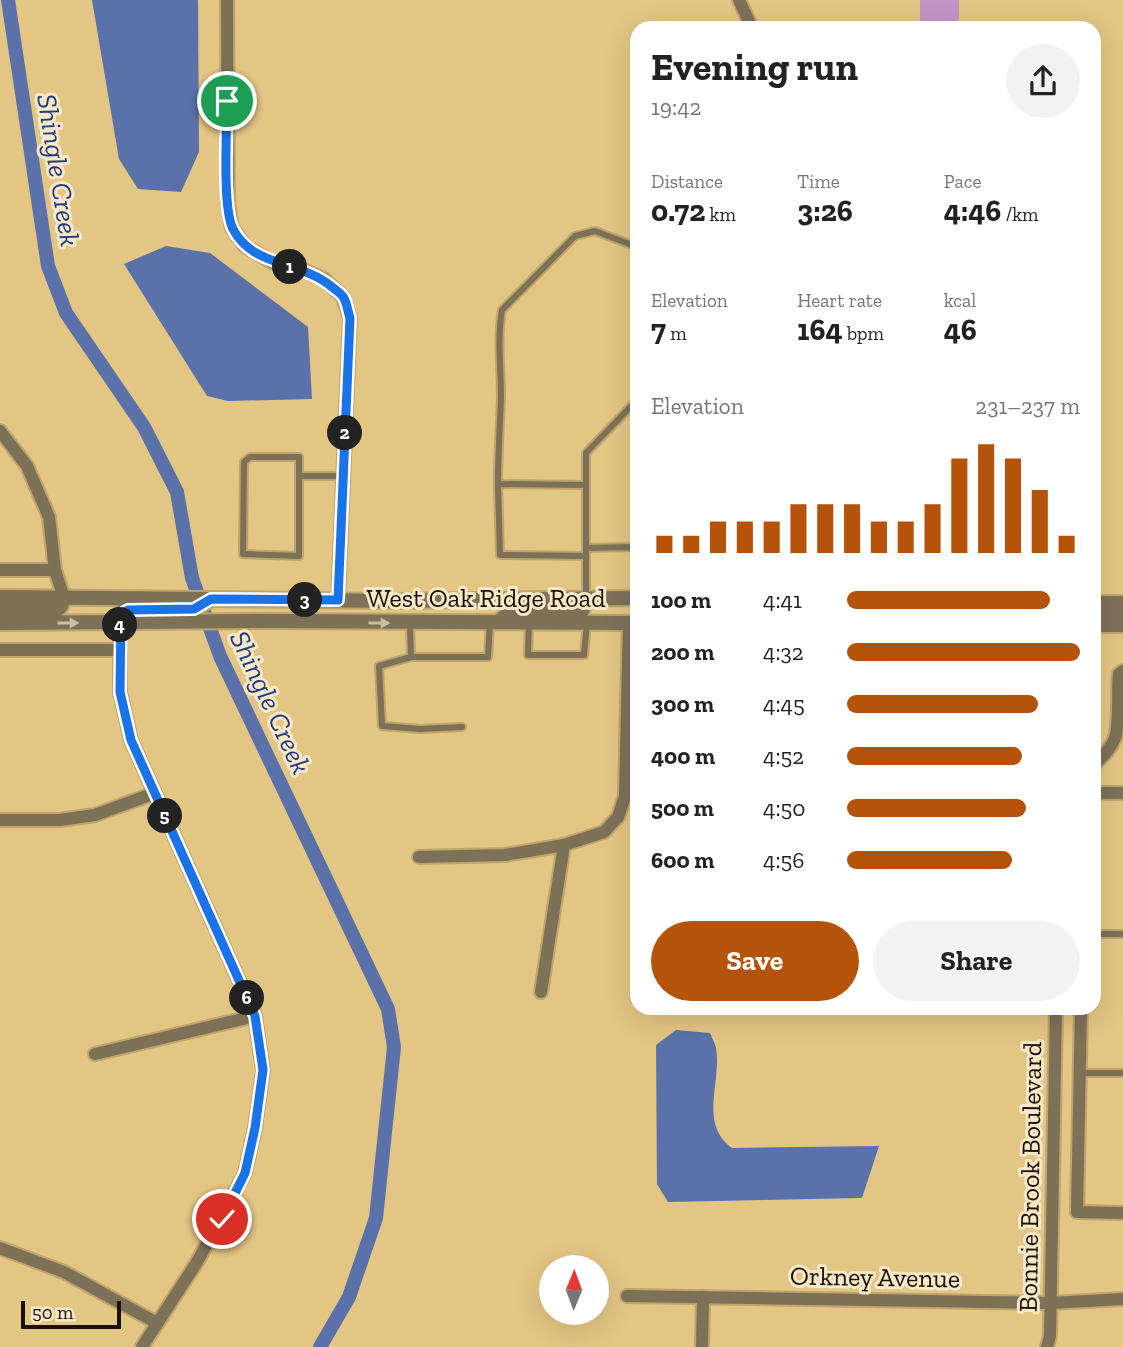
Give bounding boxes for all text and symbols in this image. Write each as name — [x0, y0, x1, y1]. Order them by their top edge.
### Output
text: Evening run — [651, 44, 858, 90]
button: share — [1006, 44, 1080, 118]
pin — [197, 71, 257, 131]
icon: arrive — [208, 82, 246, 120]
water label: Shingle Creek — [30, 91, 87, 249]
text: 19:42 — [651, 93, 701, 121]
text: Distance — [651, 170, 723, 193]
text: Time — [797, 170, 840, 193]
text: Pace — [944, 170, 981, 193]
text: 0.72 — [651, 193, 705, 229]
text: 3:26 — [797, 193, 853, 229]
text: 4:46 — [944, 193, 1001, 229]
text: km — [705, 203, 736, 226]
text: /km — [1001, 203, 1038, 226]
pin: 1 — [272, 250, 308, 284]
text: 1 — [286, 255, 293, 278]
text: Elevation — [651, 289, 728, 312]
text: Heart rate — [797, 289, 882, 312]
text: kcal — [944, 289, 976, 312]
text: 7 — [651, 312, 666, 348]
text: 164 — [797, 312, 843, 348]
text: 46 — [944, 312, 977, 348]
text: m — [666, 322, 687, 345]
text: bpm — [843, 322, 884, 345]
text: Elevation — [651, 392, 744, 420]
text: 231–237 m — [975, 392, 1080, 420]
pin: 2 — [328, 416, 362, 450]
text: 2 — [339, 421, 350, 444]
pin: 3 — [288, 582, 322, 618]
street label: West Oak Ridge Road — [367, 582, 605, 614]
text: 100 m — [651, 586, 711, 614]
text: 4:41 — [763, 586, 802, 614]
text: 3 — [299, 588, 310, 611]
pin: 4 — [102, 608, 138, 642]
text: 4 — [114, 613, 125, 636]
one-way arrow — [57, 617, 79, 629]
one-way arrow — [368, 617, 390, 629]
water label: Shingle Creek — [223, 625, 318, 779]
text: 200 m — [651, 638, 714, 666]
text: 4:32 — [763, 638, 804, 666]
text: 300 m — [651, 690, 714, 718]
text: 4:45 — [763, 690, 805, 718]
text: 400 m — [651, 742, 715, 770]
text: 4:52 — [763, 742, 804, 770]
text: 500 m — [651, 794, 714, 822]
text: 4:50 — [763, 794, 806, 822]
pin: 5 — [148, 798, 182, 834]
text: 5 — [160, 804, 169, 827]
text: 600 m — [651, 846, 714, 874]
text: 4:56 — [763, 846, 805, 874]
button: Save — [651, 921, 859, 1001]
button: Share — [873, 921, 1080, 1001]
pin: 6 — [230, 981, 264, 1016]
text: 6 — [241, 986, 252, 1009]
street label: Bonnie Brook Boulevard — [1012, 1042, 1048, 1312]
pin — [192, 1189, 252, 1249]
icon: check — [203, 1200, 241, 1238]
north arrow — [539, 1255, 609, 1325]
map controls — [539, 1255, 609, 1325]
street label: Orkney Avenue — [790, 1260, 960, 1294]
scale bar — [21, 1298, 121, 1330]
text: 50 m — [32, 1301, 73, 1324]

